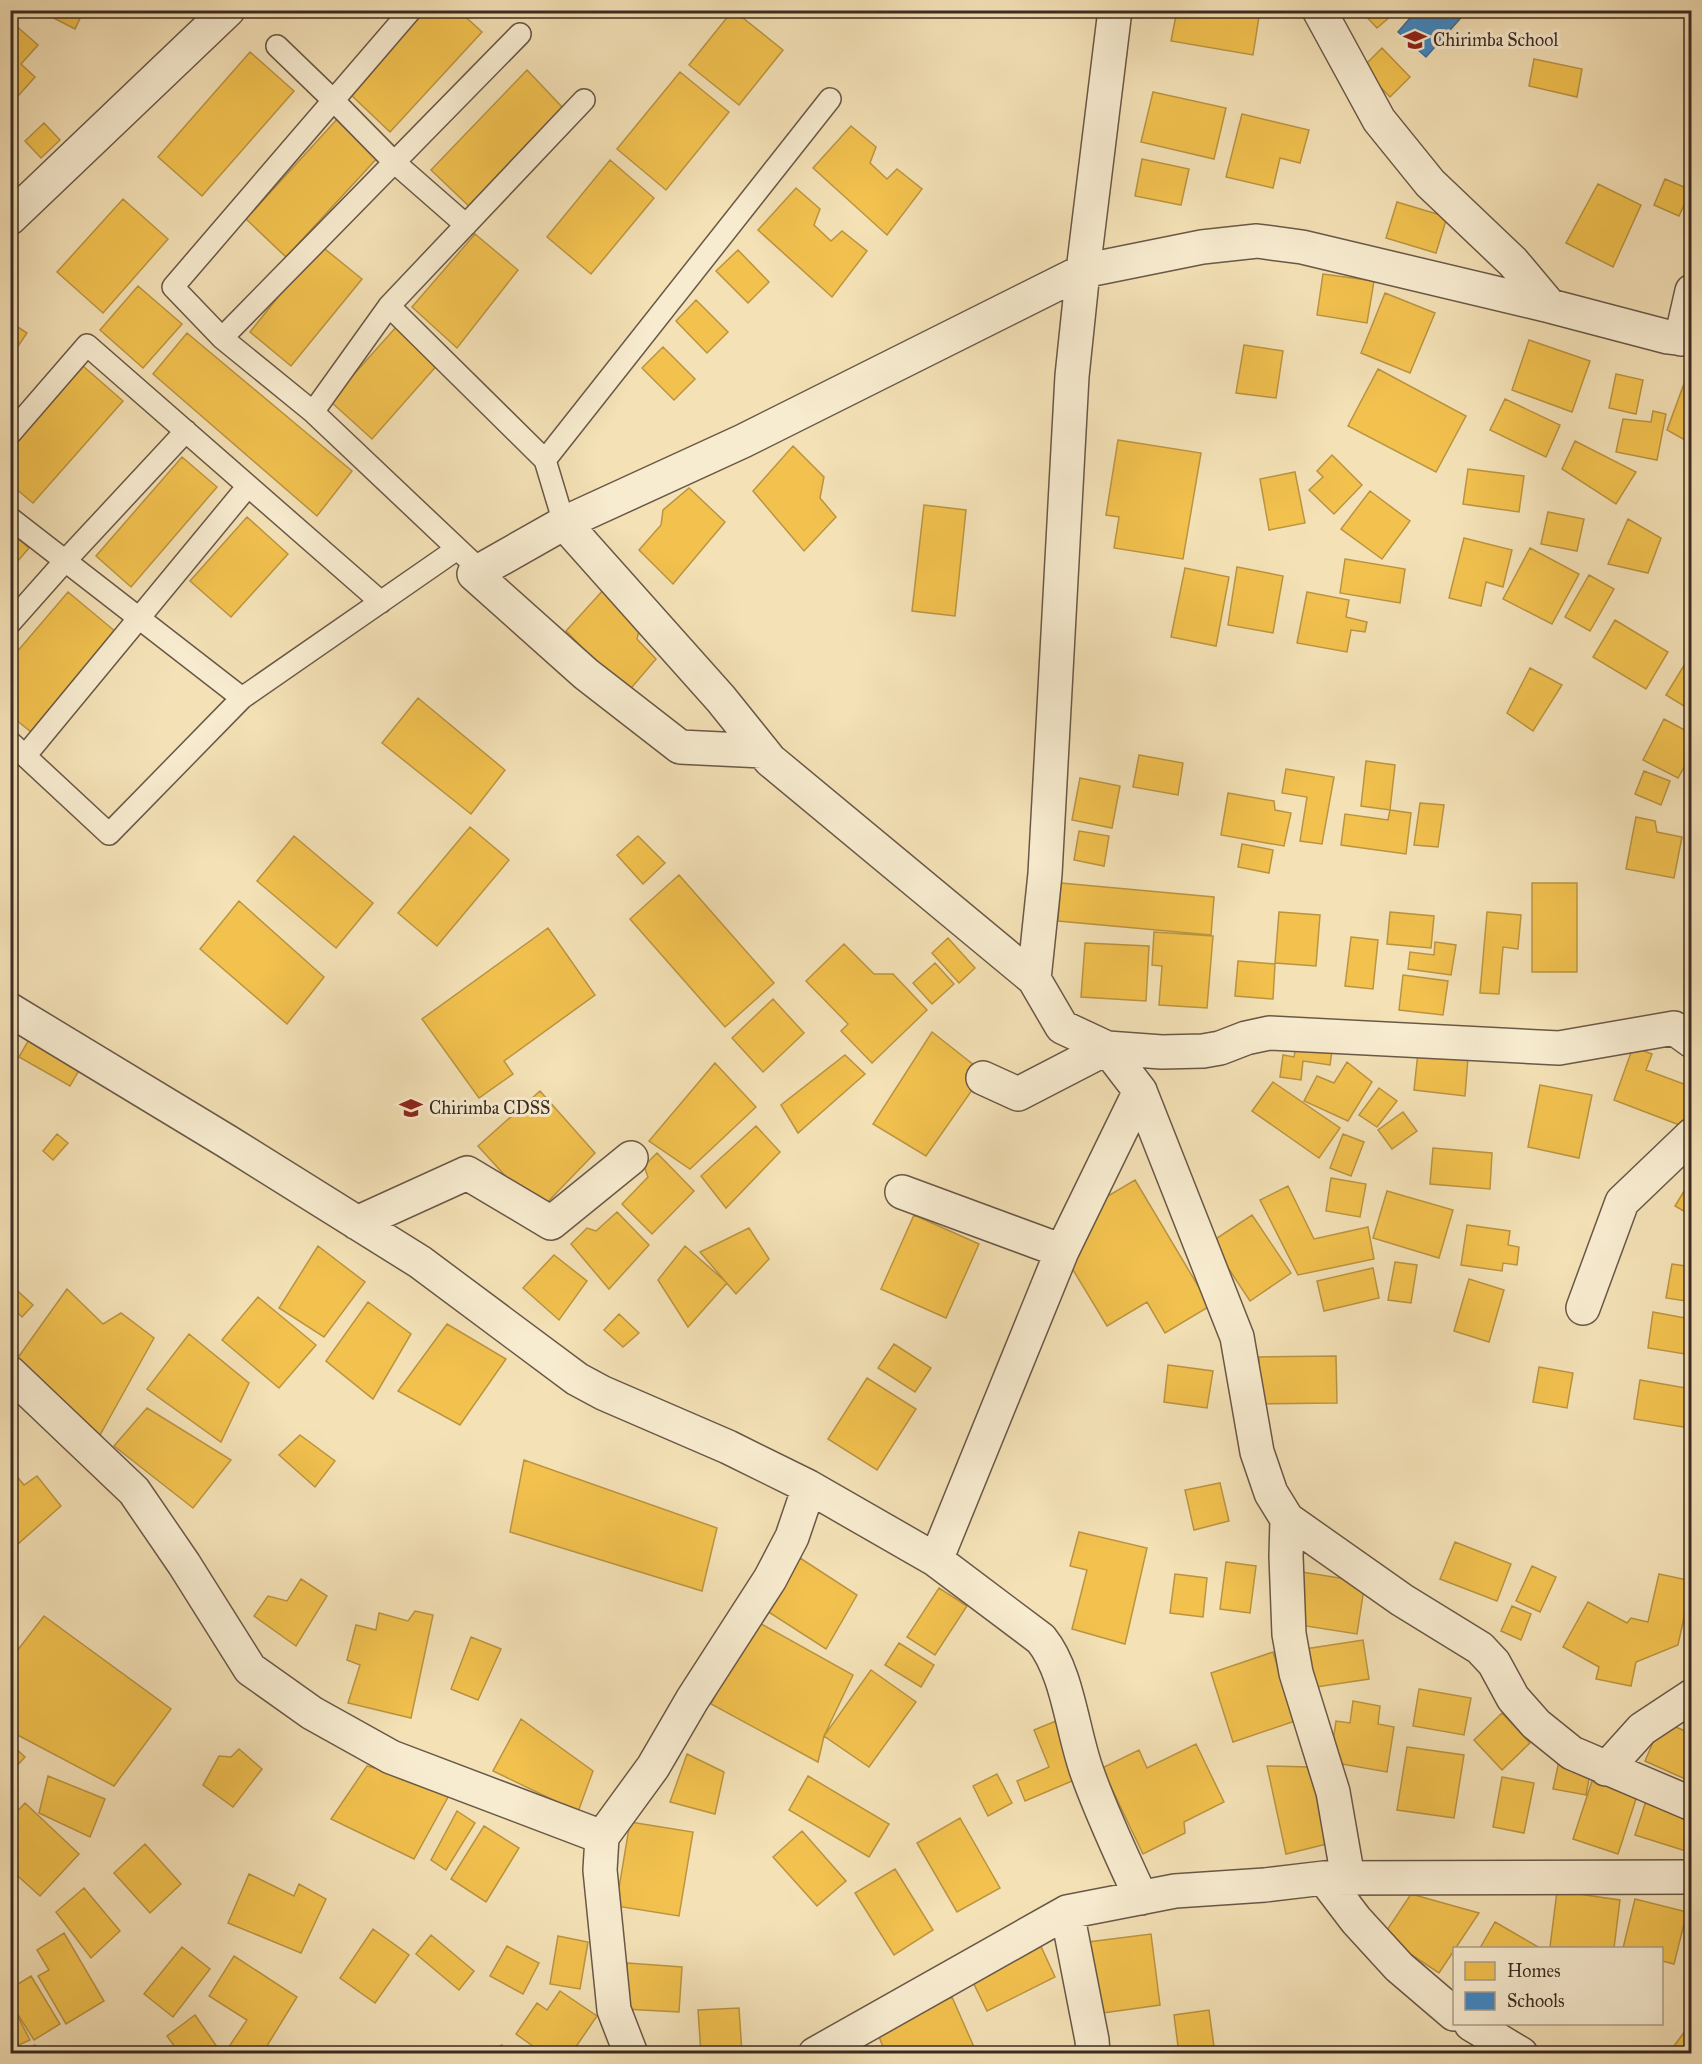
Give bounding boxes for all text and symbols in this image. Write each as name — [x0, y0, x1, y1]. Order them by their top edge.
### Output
school or university icon: Chirimba School — [1402, 27, 1428, 53]
place label: Chirimba School — [1433, 29, 1558, 51]
school or university icon: Chirimba CDSS — [398, 1095, 424, 1121]
place label: Chirimba CDSS — [429, 1097, 550, 1119]
legend — [1453, 1947, 1663, 2025]
text: Homes — [1507, 1960, 1561, 1982]
text: Schools — [1507, 1990, 1565, 2012]

